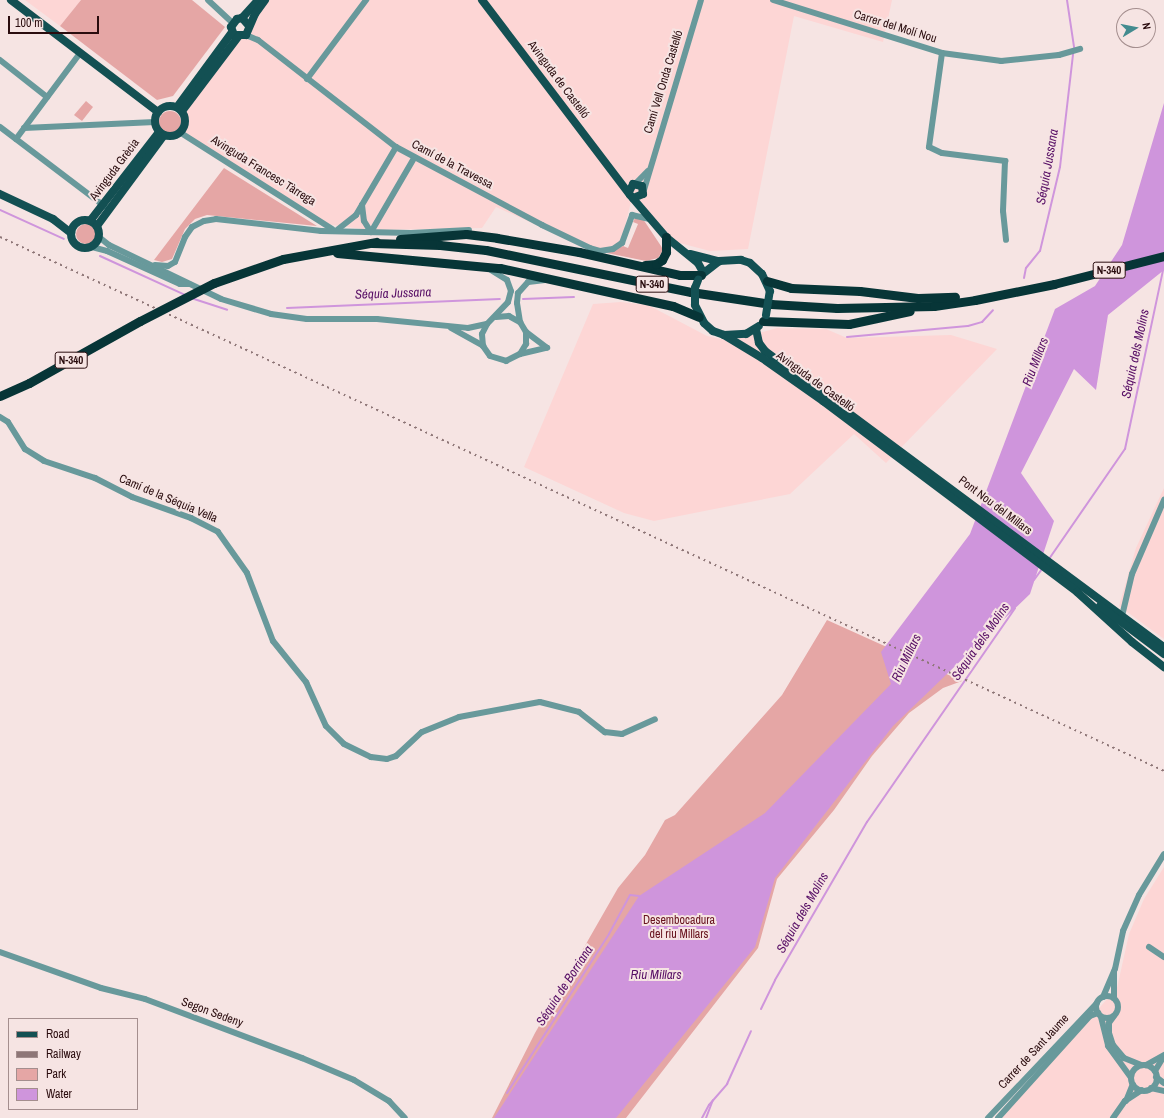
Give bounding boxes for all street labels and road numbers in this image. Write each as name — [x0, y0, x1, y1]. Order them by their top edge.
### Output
street label: Carrer del Molí Nou — [852, 8, 938, 46]
street label: Camí Vell Onda Castelló — [641, 29, 687, 135]
street label: Avinguda de Castelló — [524, 38, 592, 122]
street label: Avinguda Francesc Tàrrega — [208, 133, 318, 209]
street label: Avinguda Grècia — [87, 136, 143, 204]
street label: Camí de la Travessa — [409, 137, 495, 193]
road number: N-340 — [1092, 261, 1126, 279]
road number: N-340 — [635, 275, 669, 293]
street label: Avinguda de Castelló — [773, 349, 857, 415]
road number: N-340 — [54, 351, 88, 369]
street label: Camí de la Séquia Vella — [117, 472, 219, 526]
street label: Pont Nou del Millars — [955, 474, 1035, 538]
street label: Segon Sedeny — [179, 995, 245, 1031]
street label: Carrer de Sant Jaume — [996, 1012, 1072, 1092]

